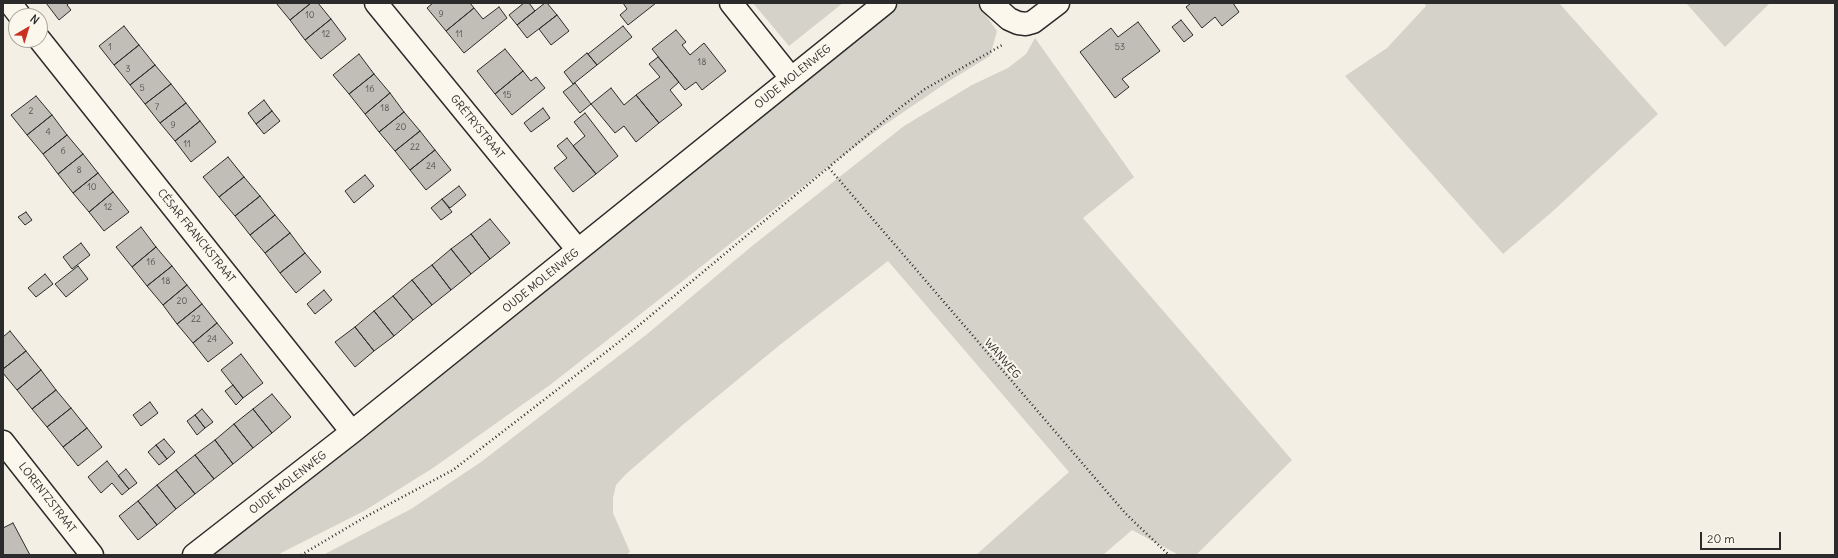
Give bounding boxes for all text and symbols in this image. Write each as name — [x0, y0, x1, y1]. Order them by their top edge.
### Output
north arrow — [8, 8, 48, 48]
house number: 9 — [438, 9, 444, 19]
house number: 10 — [305, 10, 315, 20]
text: N — [27, 11, 42, 27]
house number: 12 — [322, 29, 330, 39]
house number: 11 — [455, 29, 463, 39]
house number: 1 — [108, 42, 112, 52]
street label: OUDE MOLENWEG — [752, 42, 834, 112]
house number: 53 — [1115, 42, 1125, 52]
house number: 18 — [698, 57, 706, 67]
house number: 3 — [125, 64, 131, 74]
house number: 5 — [139, 83, 145, 93]
house number: 16 — [366, 84, 374, 94]
house number: 15 — [503, 90, 511, 100]
street label: GRÉTRYSTRAAT — [447, 92, 507, 162]
house number: 7 — [155, 102, 159, 112]
house number: 18 — [381, 103, 389, 113]
house number: 2 — [29, 106, 33, 116]
house number: 9 — [170, 120, 176, 130]
house number: 20 — [396, 122, 406, 132]
house number: 4 — [45, 127, 51, 137]
house number: 11 — [183, 139, 191, 149]
house number: 22 — [410, 142, 420, 152]
house number: 6 — [60, 146, 66, 156]
house number: 24 — [426, 161, 436, 171]
house number: 8 — [76, 165, 82, 175]
house number: 10 — [87, 182, 97, 192]
street label: CÉSAR FRANCKSTRAAT — [154, 187, 238, 285]
house number: 12 — [104, 202, 112, 212]
street label: OUDE MOLENWEG — [500, 246, 582, 316]
house number: 16 — [147, 257, 155, 267]
house number: 18 — [162, 276, 170, 286]
house number: 20 — [177, 296, 187, 306]
house number: 22 — [191, 314, 201, 324]
house number: 24 — [207, 334, 217, 344]
street label: WANWEG — [981, 336, 1023, 382]
street label: OUDE MOLENWEG — [247, 449, 329, 517]
street label: LORENTZSTRAAT — [16, 460, 78, 536]
scale bar — [1702, 524, 1783, 550]
text: 20 m — [1707, 531, 1735, 546]

